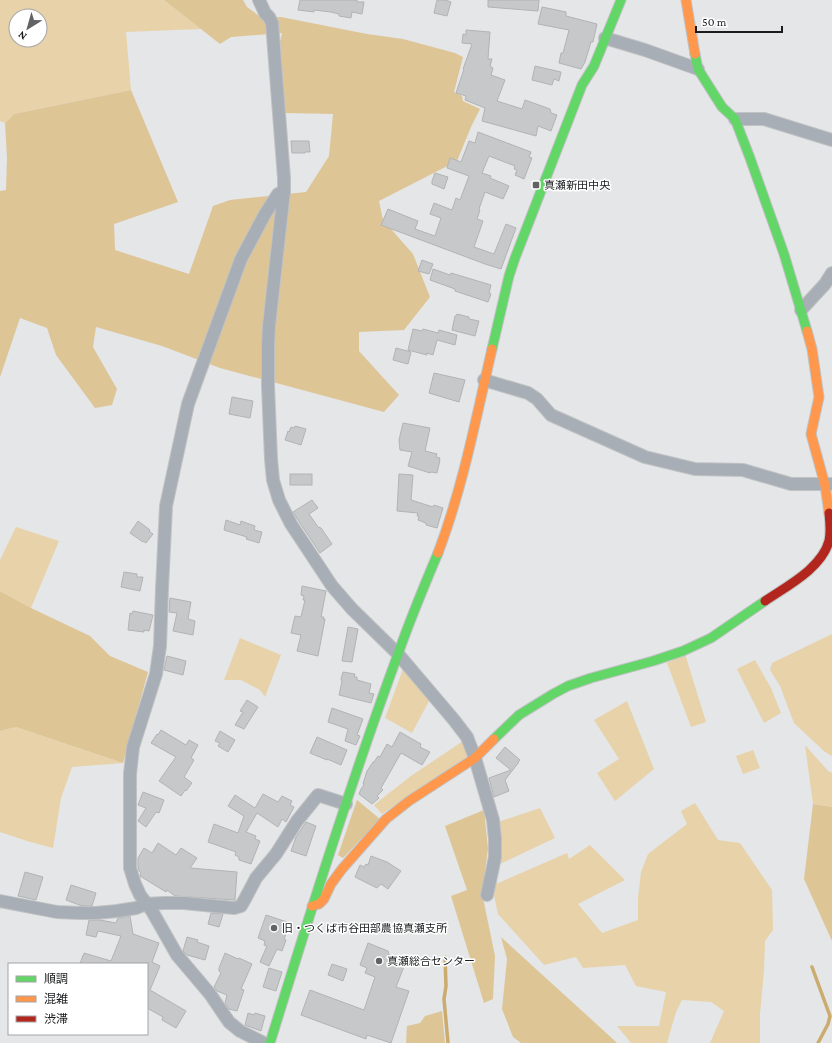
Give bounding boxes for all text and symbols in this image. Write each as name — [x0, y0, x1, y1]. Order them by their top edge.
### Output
north arrow — [8, 8, 48, 48]
scale bar — [696, 8, 782, 34]
text: 50 m — [702, 15, 727, 29]
text: N — [15, 29, 29, 43]
place label: 真瀬新田中央 — [544, 179, 611, 191]
marker: 真瀬新田中央 — [531, 180, 541, 190]
place label: 旧・つくば市谷田部農協真瀬支所 — [282, 922, 448, 934]
marker: 旧・つくば市谷田部農協真瀬支所 — [269, 923, 279, 933]
place label: 真瀬総合センター — [387, 955, 475, 967]
marker: 真瀬総合センター — [374, 956, 384, 966]
legend — [8, 963, 148, 1035]
text: 順調 — [44, 972, 68, 986]
text: 混雑 — [44, 992, 68, 1006]
text: 渋滞 — [44, 1012, 68, 1026]

